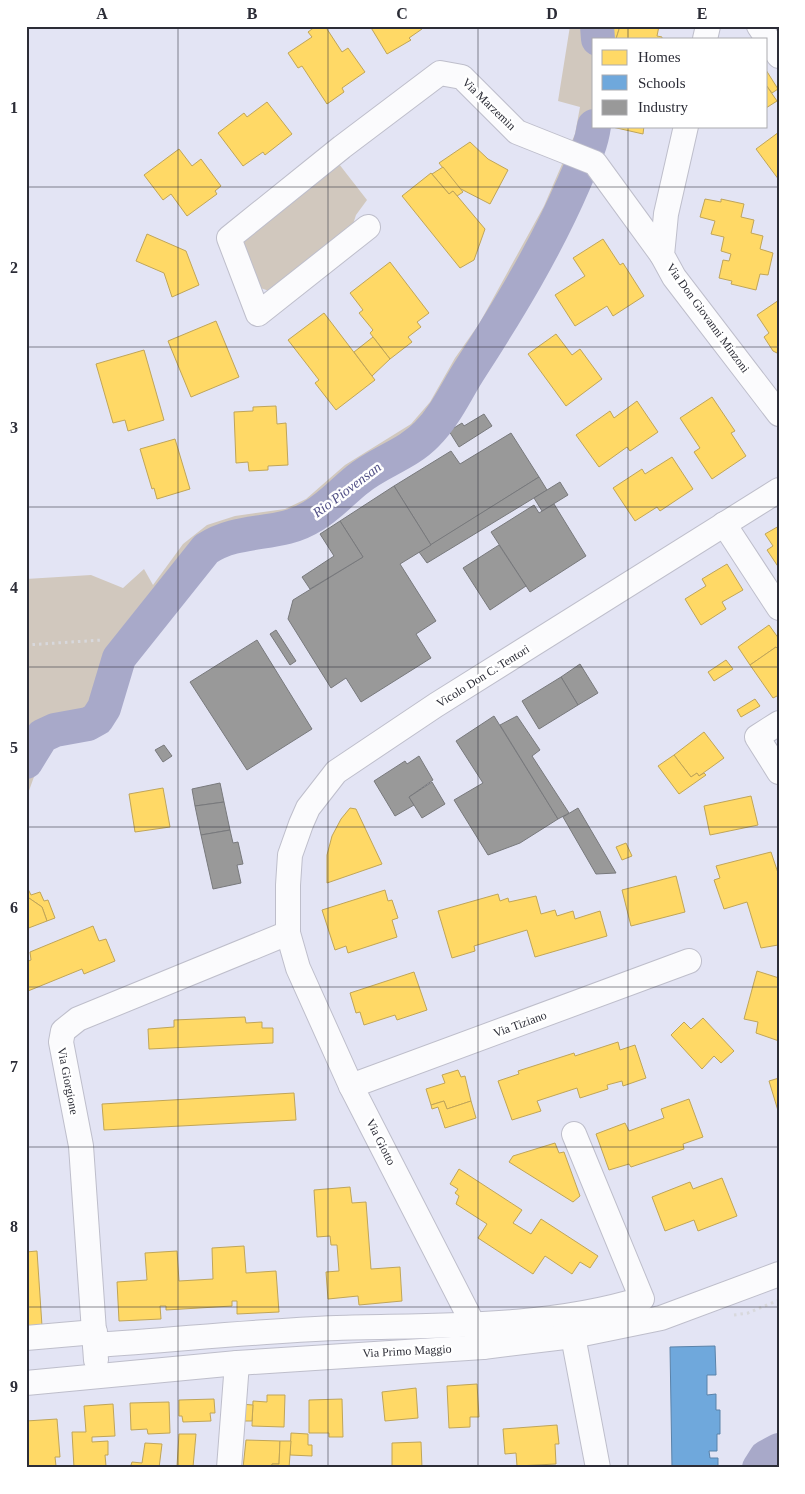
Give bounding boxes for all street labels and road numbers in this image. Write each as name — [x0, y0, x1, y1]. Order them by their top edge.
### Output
street label: Via Marzemin — [459, 75, 519, 133]
street label: Via Don Giovanni Minzoni — [664, 261, 753, 376]
street label: Vicolo Don C. Tentori — [434, 641, 533, 710]
street label: Via Tiziano — [491, 1008, 549, 1040]
street label: Via Giorgione — [55, 1046, 81, 1116]
street label: Via Giotto — [363, 1116, 399, 1168]
street label: Via Primo Maggio — [362, 1342, 452, 1360]

